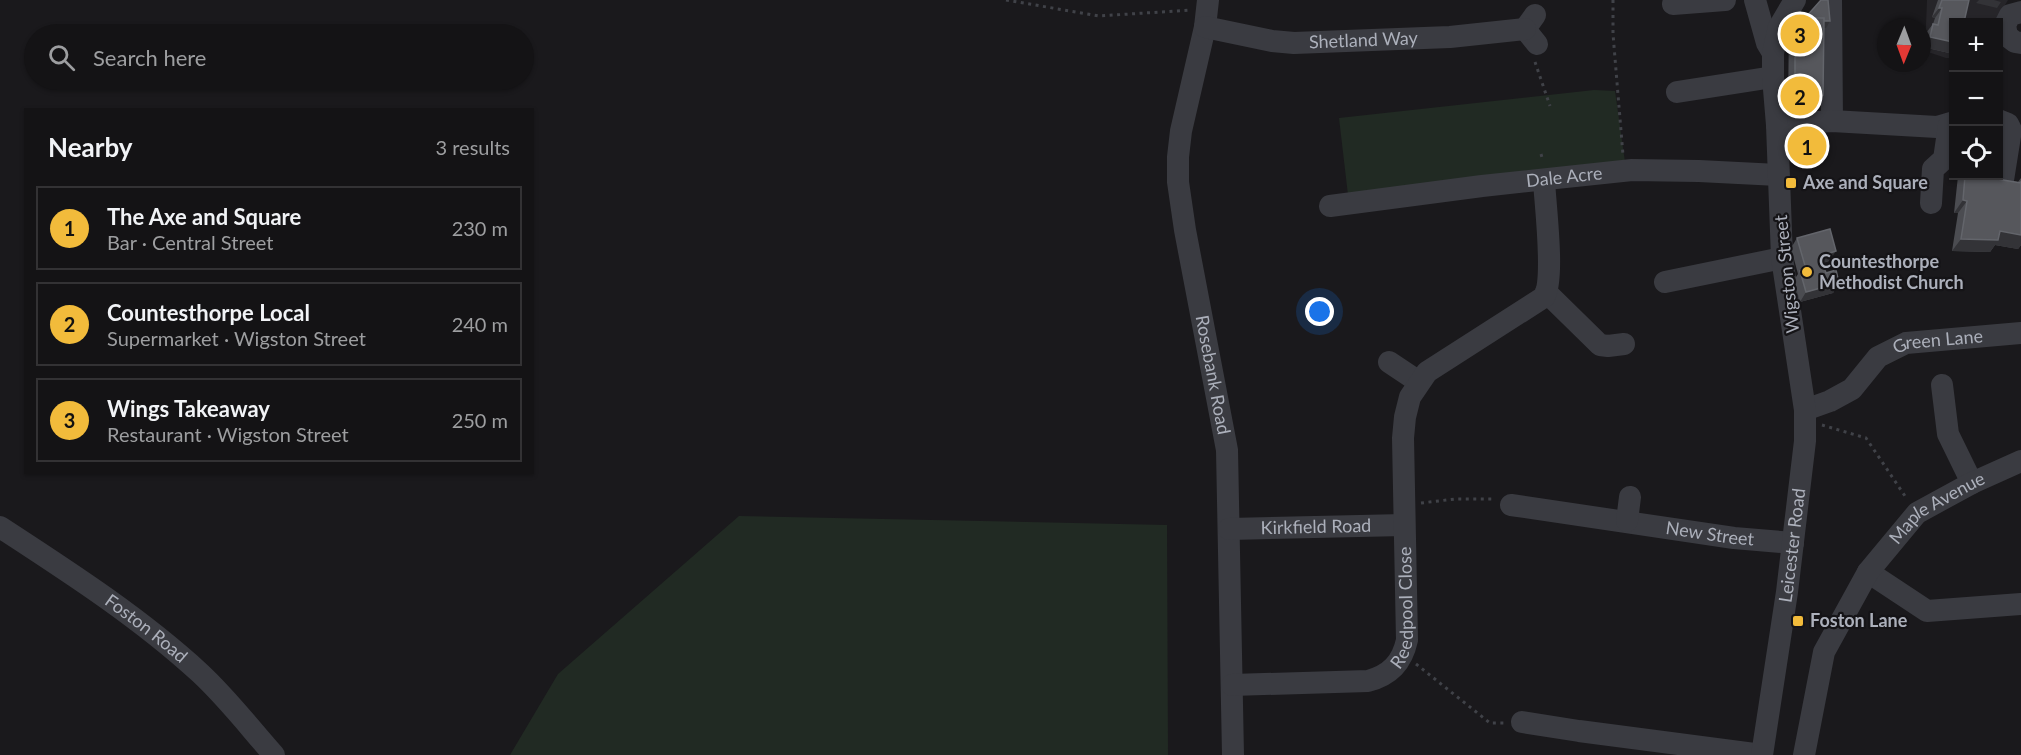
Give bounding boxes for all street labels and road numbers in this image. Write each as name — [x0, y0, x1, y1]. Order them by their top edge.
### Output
street label: Shetland Way — [1309, 26, 1419, 52]
street label: Dale Acre — [1525, 161, 1603, 191]
street label: Wigston Street — [1769, 213, 1803, 334]
street label: Rosebank Road — [1191, 313, 1236, 436]
street label: Green Lane — [1889, 324, 1984, 358]
street label: Maple Avenue — [1884, 467, 1988, 548]
street label: Leicester Road — [1774, 487, 1809, 604]
street label: Kirkfield Road — [1260, 514, 1372, 538]
street label: New Street — [1664, 516, 1755, 550]
street label: Reedpool Close — [1385, 546, 1417, 673]
street label: Foston Road — [101, 589, 192, 667]

